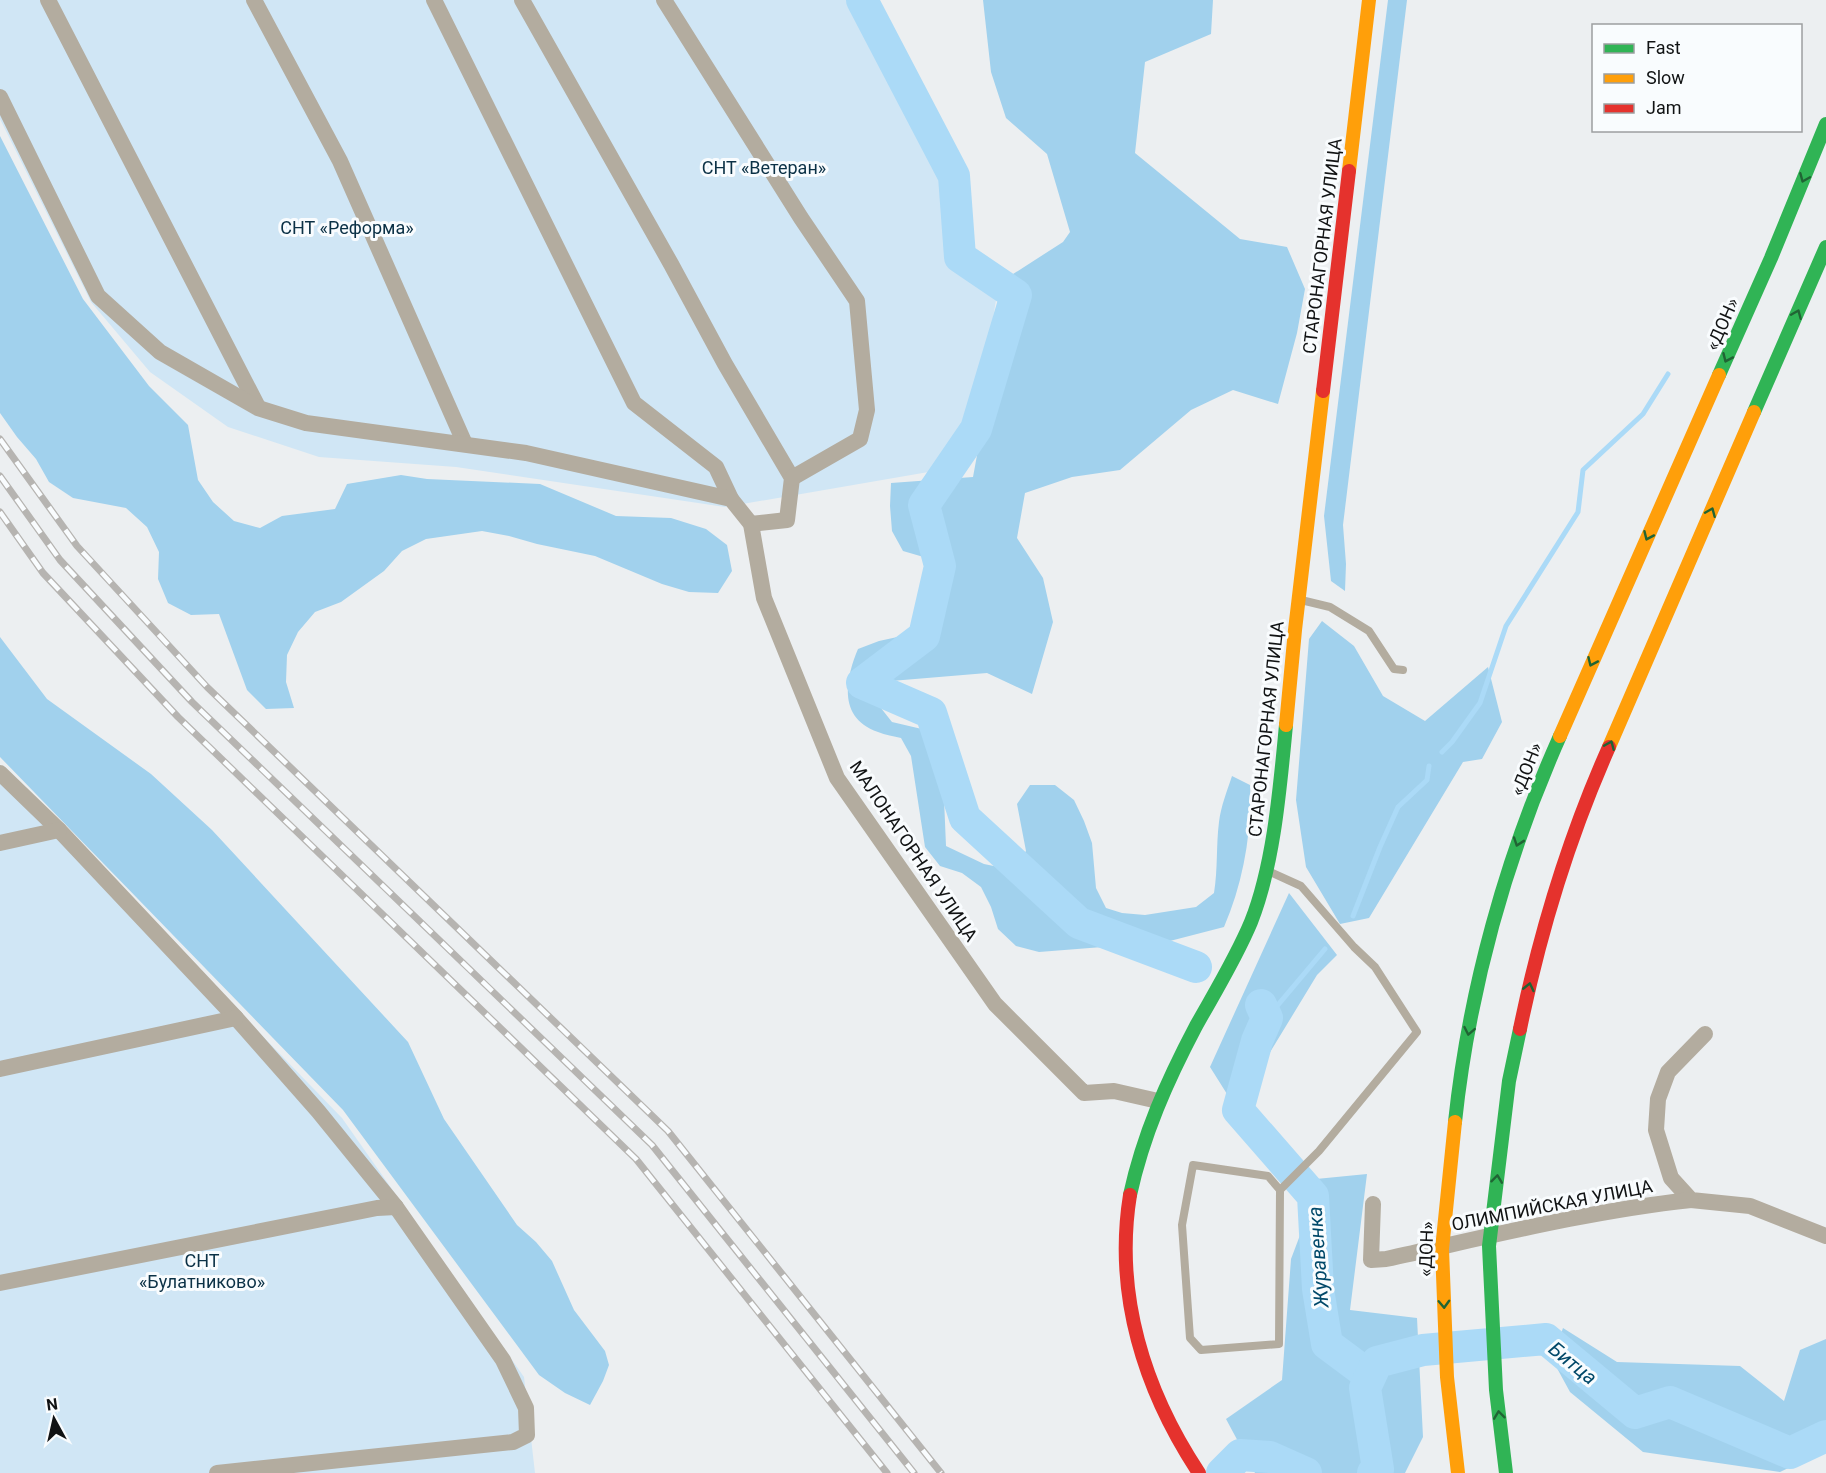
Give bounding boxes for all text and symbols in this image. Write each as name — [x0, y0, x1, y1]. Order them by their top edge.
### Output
legend — [1592, 24, 1802, 132]
text: Fast — [1646, 37, 1681, 58]
text: Slow — [1646, 67, 1685, 88]
text: Jam — [1646, 97, 1682, 118]
street label: СТАРОНАГОРНАЯ УЛИЦА — [1298, 137, 1346, 355]
park label: СНТ «Ветеран» — [702, 157, 826, 178]
one-way arrow — [1799, 172, 1811, 183]
park label: СНТ «Реформа» — [280, 217, 414, 238]
street label: «ДОН» — [1701, 294, 1743, 354]
one-way arrow — [1790, 309, 1802, 320]
one-way arrow — [1722, 351, 1734, 362]
one-way arrow — [1704, 507, 1716, 518]
one-way arrow — [1643, 530, 1655, 541]
street label: СТАРОНАГОРНАЯ УЛИЦА — [1244, 620, 1288, 838]
one-way arrow — [1587, 656, 1599, 667]
street label: «ДОН» — [1506, 739, 1546, 799]
one-way arrow — [1602, 740, 1614, 751]
street label: МАЛОНАГОРНАЯ УЛИЦА — [846, 757, 982, 945]
one-way arrow — [1513, 836, 1525, 847]
one-way arrow — [1522, 982, 1535, 992]
one-way arrow — [1463, 1025, 1476, 1035]
one-way arrow — [1490, 1174, 1503, 1183]
street label: ОЛИМПИЙСКАЯ УЛИЦА — [1450, 1175, 1655, 1235]
water label: Журавенка — [1302, 1206, 1334, 1309]
street label: «ДОН» — [1415, 1221, 1437, 1277]
park label: СНТ «Булатниково» — [139, 1250, 265, 1292]
one-way arrow — [1437, 1300, 1450, 1309]
water label: Битца — [1544, 1336, 1602, 1390]
north arrow — [24, 1389, 84, 1449]
text: N — [45, 1394, 59, 1415]
one-way arrow — [1494, 1410, 1506, 1419]

